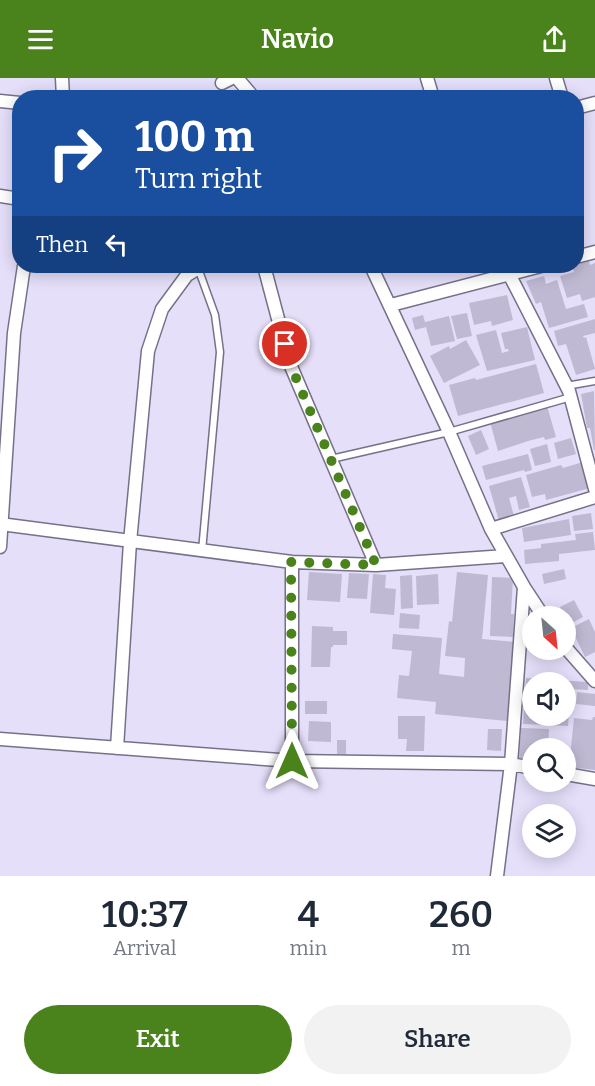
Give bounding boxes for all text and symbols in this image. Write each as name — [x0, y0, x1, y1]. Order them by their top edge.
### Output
icon: menu — [24, 23, 57, 56]
text: Navio — [261, 23, 334, 55]
icon: share — [538, 23, 571, 56]
text: 100 m — [135, 112, 254, 162]
icon: right — [36, 114, 114, 192]
text: Turn right — [135, 163, 262, 195]
icon: left — [100, 228, 133, 261]
text: Then — [36, 231, 88, 258]
pin — [259, 318, 310, 369]
icon: arrive — [268, 327, 301, 360]
north arrow — [522, 606, 576, 660]
map controls — [522, 606, 576, 858]
button: sound — [522, 672, 576, 726]
position arrow — [260, 729, 324, 793]
button: search — [522, 738, 576, 792]
button: layers — [522, 804, 576, 858]
text: 10:37 — [102, 893, 188, 937]
text: 4 — [298, 893, 319, 937]
text: 260 — [429, 893, 493, 937]
text: Arrival — [113, 936, 176, 960]
text: min — [289, 936, 327, 960]
text: m — [452, 936, 471, 960]
button: Exit — [24, 1005, 292, 1074]
button: Share — [304, 1005, 571, 1074]

